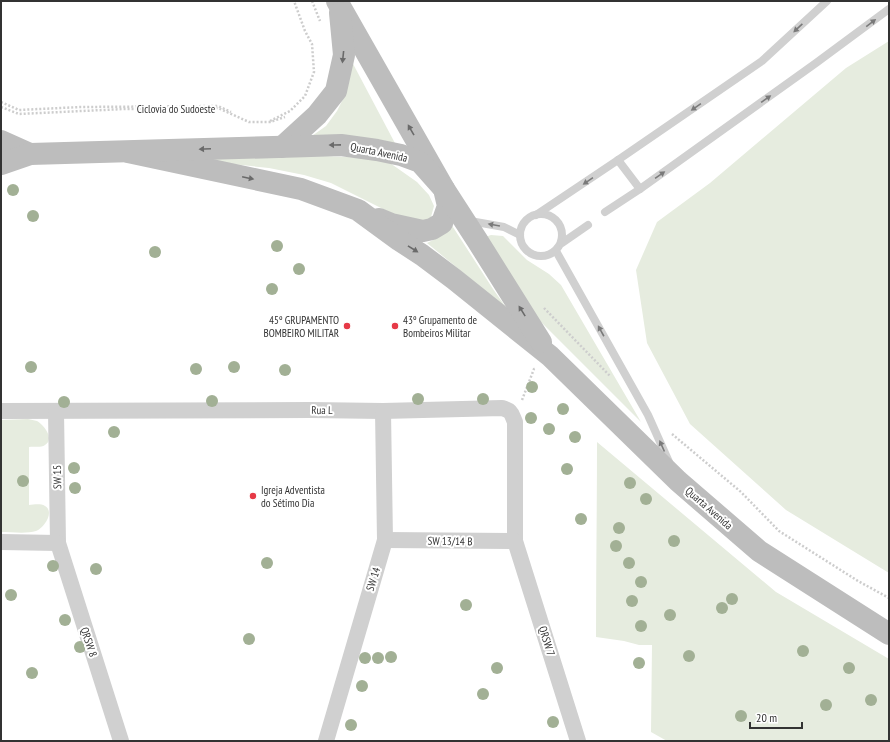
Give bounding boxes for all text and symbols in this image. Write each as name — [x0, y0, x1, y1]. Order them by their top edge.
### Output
one-way arrow — [865, 18, 876, 27]
one-way arrow — [793, 23, 803, 33]
one-way arrow — [340, 51, 346, 63]
one-way arrow — [761, 95, 771, 103]
street label: Ciclovia do Sudoeste — [137, 102, 216, 116]
one-way arrow — [690, 103, 701, 111]
one-way arrow — [407, 124, 414, 136]
street label: Quarta Avenida — [349, 139, 409, 165]
one-way arrow — [328, 142, 341, 148]
one-way arrow — [199, 146, 211, 153]
one-way arrow — [655, 171, 665, 179]
one-way arrow — [242, 175, 254, 181]
one-way arrow — [583, 177, 594, 184]
one-way arrow — [487, 222, 500, 228]
one-way arrow — [407, 245, 418, 253]
one-way arrow — [518, 306, 526, 316]
place label: 45º GRUPAMENTO BOMBEIRO MILITAR — [263, 313, 339, 340]
place label: 43º Grupamento de Bombeiros Militar — [403, 313, 477, 340]
marker: 45º GRUPAMENTO BOMBEIRO MILITAR — [342, 321, 352, 331]
marker: 43º Grupamento de Bombeiros Militar — [390, 321, 400, 331]
one-way arrow — [597, 325, 604, 337]
street label: Rua L — [311, 403, 333, 417]
one-way arrow — [659, 440, 665, 451]
street label: SW 15 — [50, 465, 64, 489]
place label: Igreja Adventista do Sétimo Dia — [261, 483, 325, 510]
street label: Quarta Avenida — [683, 484, 735, 532]
marker: Igreja Adventista do Sétimo Dia — [248, 491, 258, 501]
street label: SW 13/14 B — [427, 534, 473, 548]
street label: SW 14 — [363, 565, 383, 593]
street label: QRSW 7 — [536, 624, 558, 658]
street label: QRSW 8 — [78, 625, 100, 659]
scale bar — [750, 704, 802, 730]
text: 20 m — [756, 710, 777, 725]

